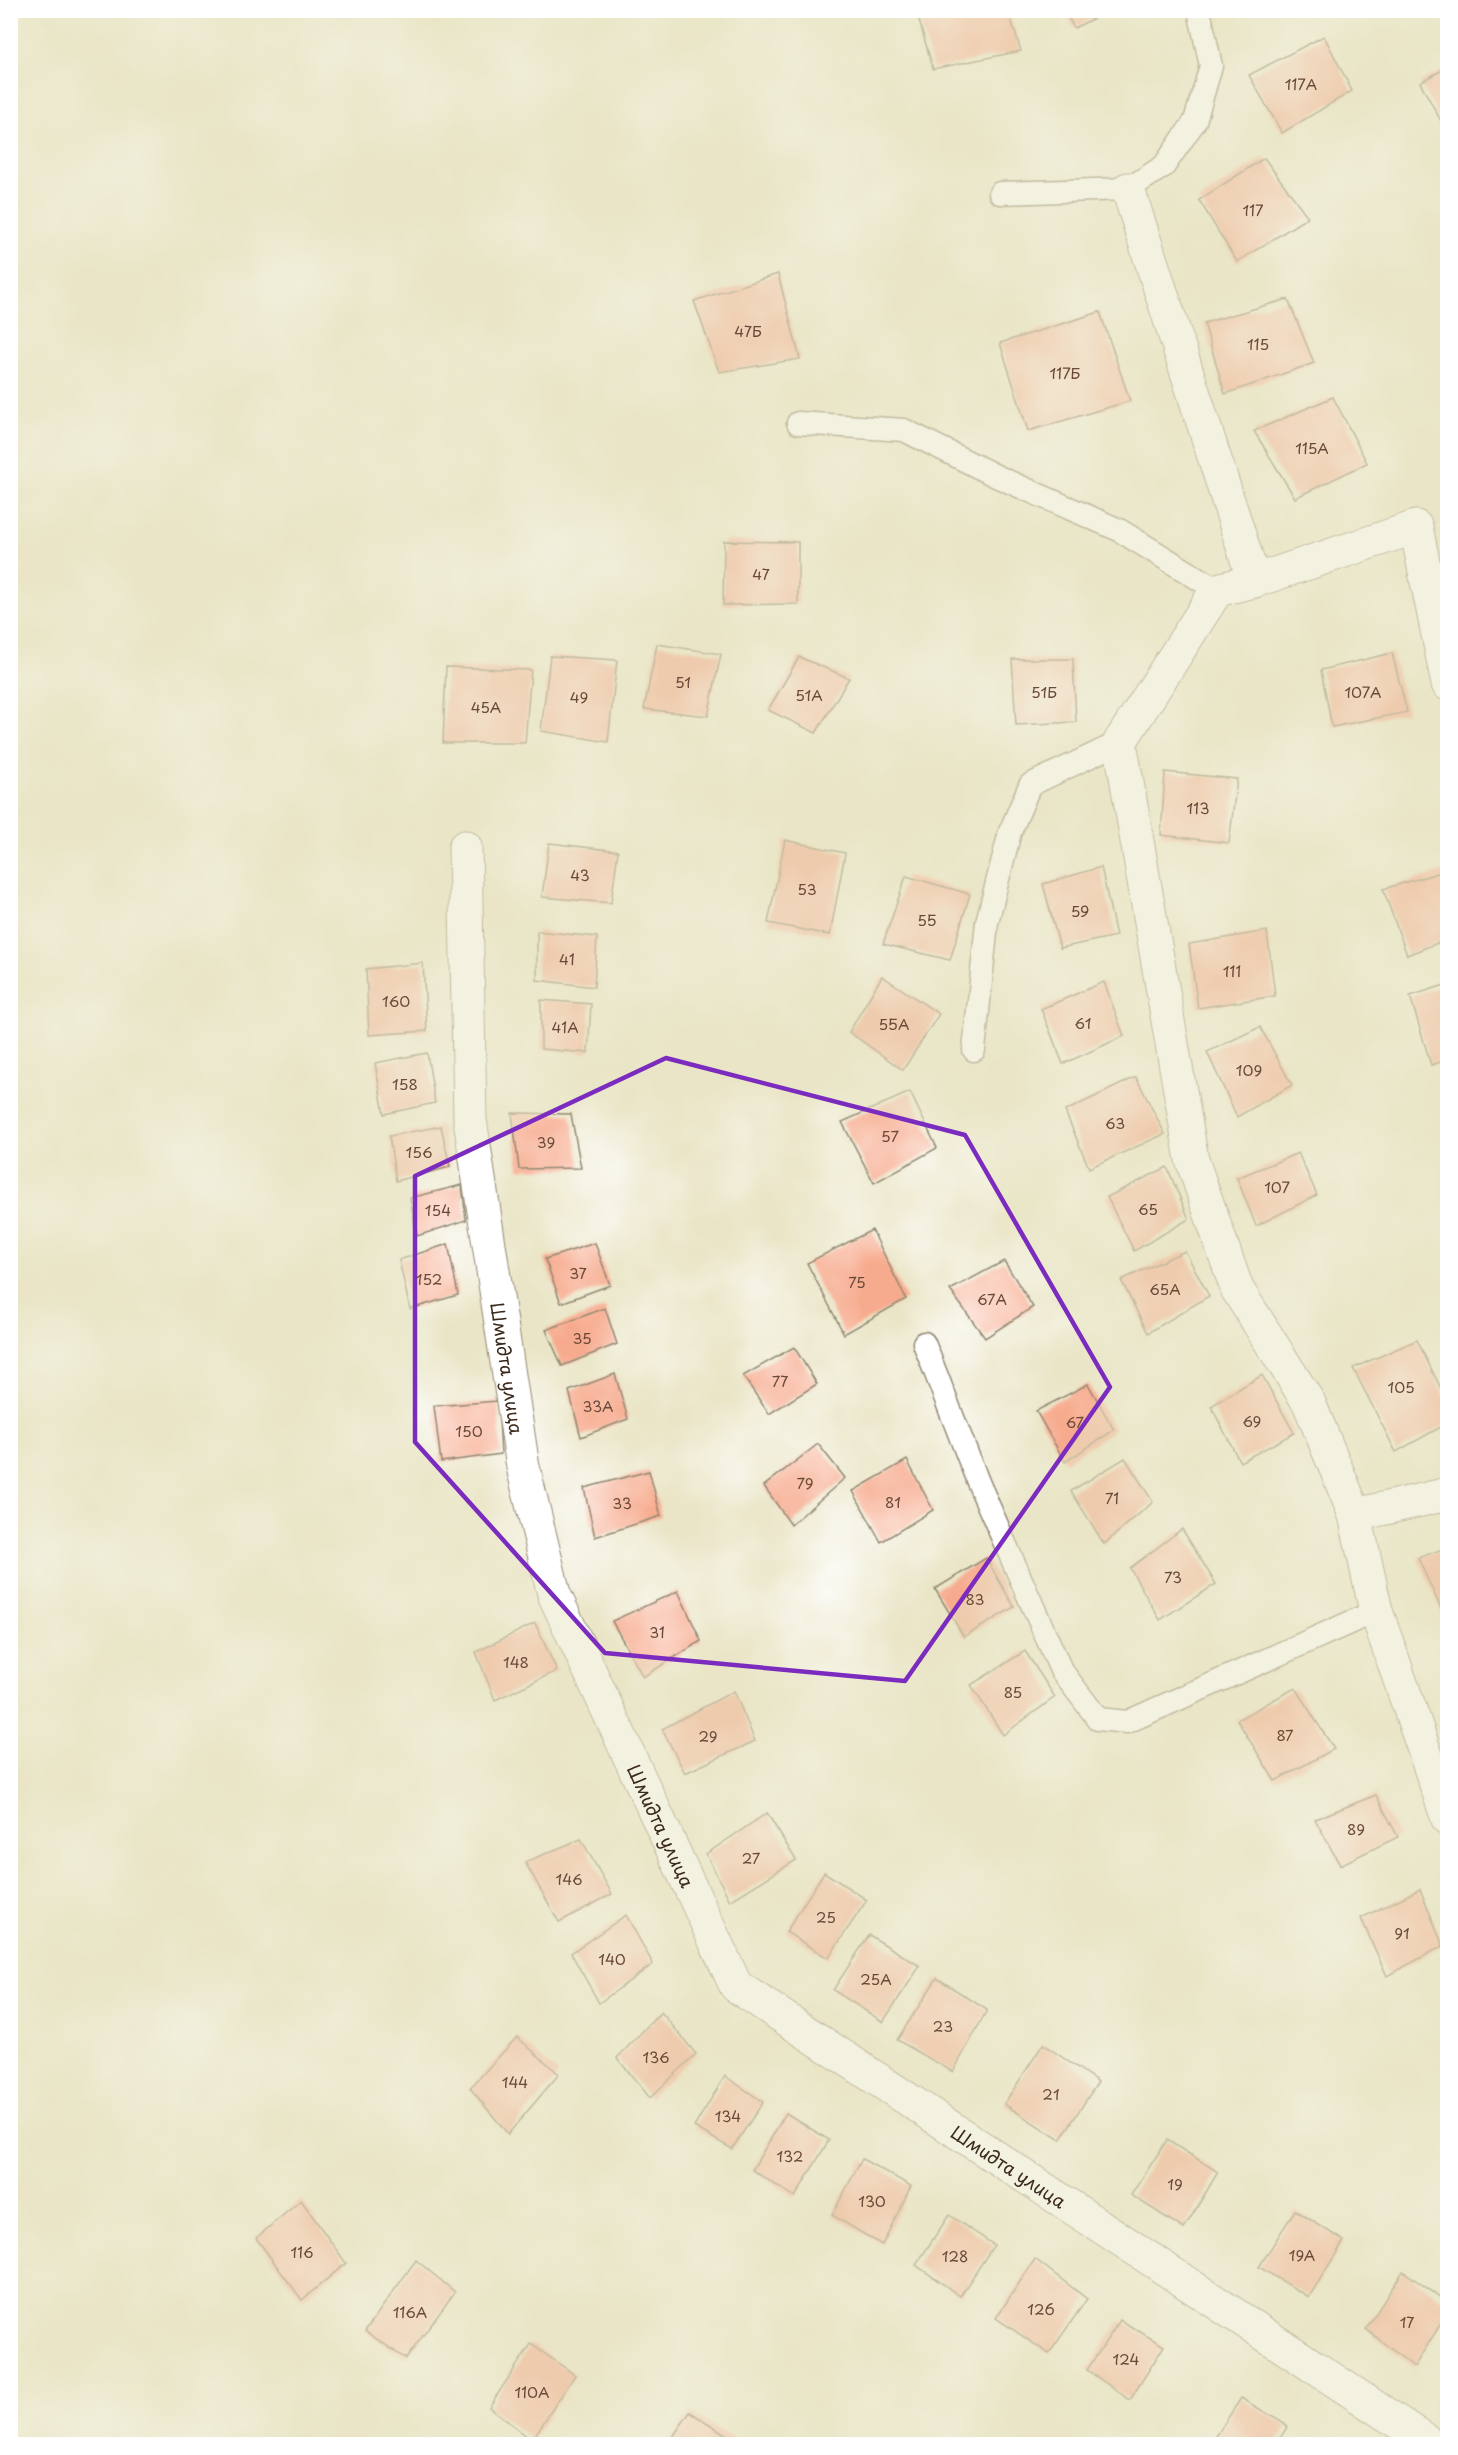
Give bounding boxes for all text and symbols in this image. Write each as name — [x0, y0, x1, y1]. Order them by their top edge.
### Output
house number: 117А — [1285, 72, 1317, 95]
house number: 117 — [1242, 198, 1264, 221]
house number: 47Б — [734, 319, 762, 342]
house number: 115 — [1247, 332, 1269, 355]
house number: 117Б — [1050, 361, 1081, 384]
house number: 115А — [1295, 436, 1329, 459]
house number: 47 — [752, 562, 770, 585]
house number: 51 — [675, 670, 691, 693]
house number: 51Б — [1031, 680, 1057, 703]
house number: 107А — [1344, 680, 1382, 703]
house number: 51А — [795, 683, 823, 706]
house number: 49 — [570, 685, 588, 708]
house number: 45А — [471, 695, 501, 718]
house number: 113 — [1187, 796, 1209, 819]
house number: 43 — [570, 863, 590, 886]
house number: 53 — [797, 877, 817, 900]
house number: 59 — [1071, 899, 1089, 922]
house number: 55 — [917, 908, 937, 931]
house number: 41 — [559, 947, 575, 970]
house number: 111 — [1223, 959, 1241, 982]
house number: 160 — [382, 989, 410, 1012]
house number: 61 — [1075, 1011, 1091, 1034]
house number: 55А — [879, 1012, 909, 1035]
house number: 41А — [551, 1015, 579, 1038]
house number: 109 — [1236, 1058, 1262, 1081]
house number: 158 — [392, 1072, 418, 1095]
house number: 63 — [1105, 1111, 1125, 1134]
house number: 57 — [881, 1124, 899, 1147]
house number: 39 — [537, 1130, 555, 1153]
house number: 156 — [406, 1140, 432, 1163]
house number: 107 — [1264, 1175, 1290, 1198]
house number: 65 — [1138, 1197, 1158, 1220]
house number: 154 — [425, 1198, 451, 1221]
house number: 37 — [569, 1261, 587, 1284]
house number: 152 — [416, 1267, 442, 1290]
house number: 75 — [848, 1270, 866, 1293]
house number: 65А — [1149, 1277, 1181, 1300]
house number: 67А — [977, 1287, 1007, 1310]
street label: Шмидта улица — [484, 1300, 531, 1437]
house number: 35 — [572, 1326, 592, 1349]
house number: 77 — [772, 1369, 788, 1392]
house number: 105 — [1387, 1375, 1415, 1398]
house number: 33А — [582, 1394, 614, 1417]
house number: 69 — [1243, 1409, 1261, 1432]
house number: 67 — [1066, 1410, 1085, 1433]
house number: 150 — [455, 1419, 483, 1442]
house number: 79 — [796, 1471, 814, 1494]
house number: 71 — [1105, 1486, 1119, 1509]
house number: 81 — [885, 1490, 901, 1513]
house number: 33 — [612, 1491, 632, 1514]
house number: 73 — [1164, 1565, 1182, 1588]
house number: 83 — [965, 1587, 985, 1610]
house number: 31 — [649, 1620, 665, 1643]
house number: 148 — [503, 1650, 529, 1673]
house number: 85 — [1004, 1680, 1022, 1703]
house number: 87 — [1276, 1723, 1294, 1746]
house number: 29 — [698, 1724, 718, 1747]
street label: Шмидта улица — [621, 1759, 702, 1892]
house number: 89 — [1347, 1817, 1365, 1840]
house number: 27 — [742, 1846, 761, 1869]
house number: 146 — [555, 1867, 583, 1890]
house number: 25 — [816, 1905, 836, 1928]
house number: 91 — [1394, 1921, 1410, 1944]
house number: 140 — [598, 1947, 626, 1970]
house number: 25А — [860, 1967, 892, 1990]
house number: 23 — [933, 2014, 953, 2037]
house number: 136 — [642, 2045, 670, 2068]
house number: 144 — [502, 2070, 528, 2093]
house number: 21 — [1042, 2082, 1060, 2105]
house number: 134 — [715, 2104, 741, 2127]
street label: Шмидта улица — [946, 2118, 1073, 2214]
house number: 132 — [777, 2144, 803, 2167]
house number: 19 — [1167, 2172, 1183, 2195]
house number: 130 — [858, 2189, 886, 2212]
house number: 116 — [290, 2240, 314, 2263]
house number: 19А — [1289, 2243, 1315, 2266]
house number: 128 — [942, 2244, 968, 2267]
house number: 126 — [1027, 2297, 1055, 2320]
house number: 116А — [393, 2300, 427, 2323]
house number: 17 — [1400, 2310, 1414, 2333]
house number: 124 — [1113, 2347, 1140, 2370]
house number: 110А — [514, 2380, 550, 2403]

